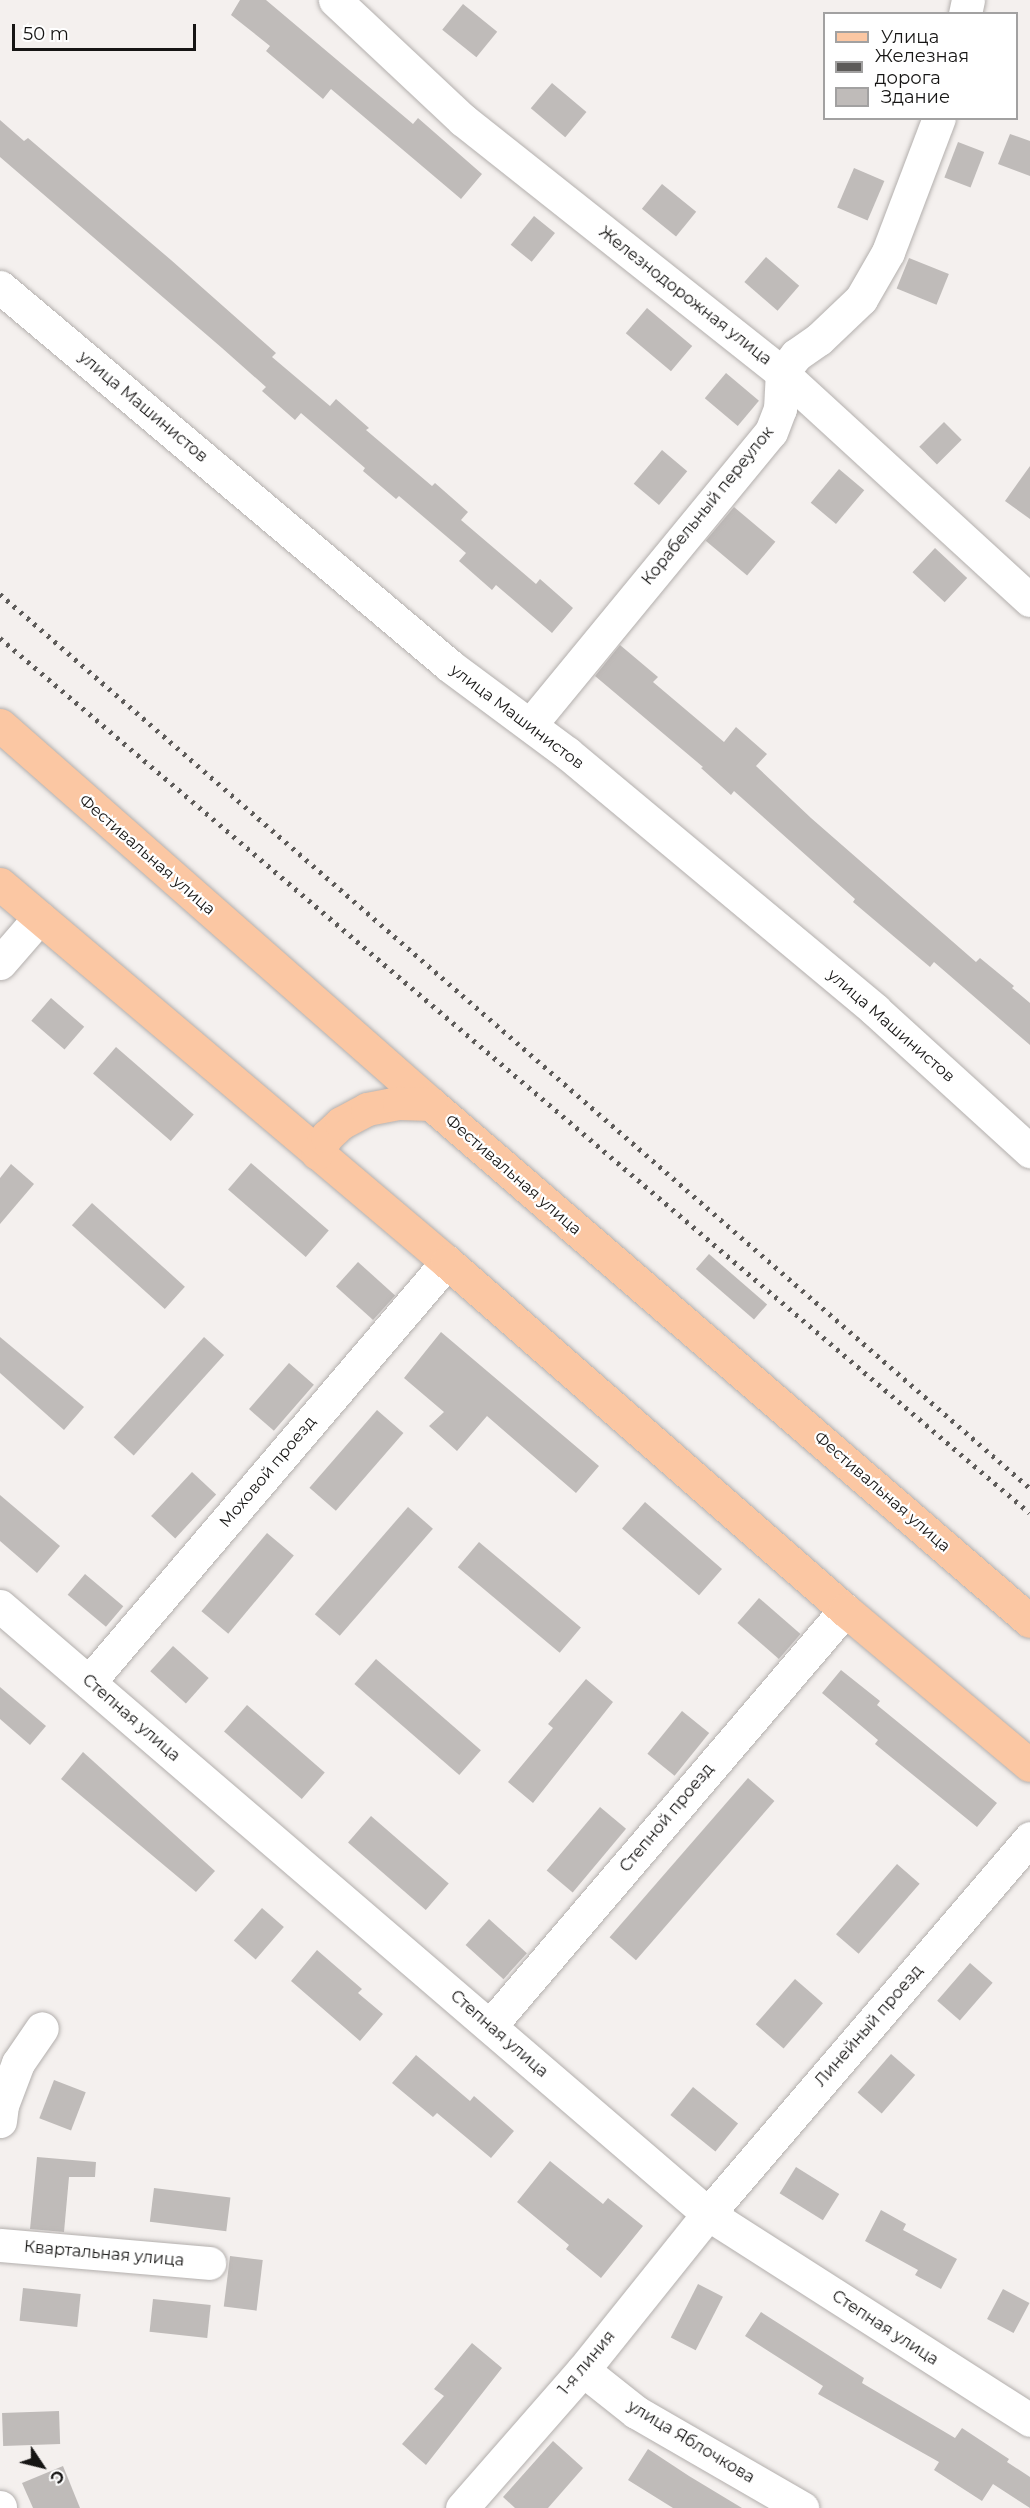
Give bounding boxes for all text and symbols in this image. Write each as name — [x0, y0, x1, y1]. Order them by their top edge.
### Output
scale bar — [15, 12, 200, 50]
legend — [823, 12, 1018, 120]
text: 50 m — [23, 23, 69, 45]
text: Улица — [881, 26, 939, 48]
text: Железная дорога — [875, 45, 969, 89]
text: Здание — [881, 86, 950, 108]
street label: Железнодорожная улица — [595, 223, 775, 369]
street label: улица Машинистов — [75, 347, 211, 467]
street label: Корабельный переулок — [638, 423, 778, 589]
street label: улица Машинистов — [446, 660, 588, 774]
street label: Фестивальная улица — [75, 791, 219, 919]
street label: улица Машинистов — [823, 965, 959, 1087]
street label: Фестивальная улица — [441, 1111, 585, 1239]
street label: Моховой проезд — [216, 1412, 320, 1532]
street label: Фестивальная улица — [810, 1428, 954, 1556]
street label: Степная улица — [78, 1670, 184, 1766]
street label: Степной проезд — [616, 1760, 718, 1876]
street label: Линейный проезд — [811, 1961, 927, 2091]
street label: Степная улица — [446, 1986, 552, 2082]
street label: Квартальная улица — [23, 2237, 185, 2271]
street label: Степная улица — [828, 2286, 942, 2370]
street label: 1-я линия — [555, 2327, 619, 2399]
street label: улица Яблочкова — [624, 2397, 758, 2487]
north arrow — [12, 2436, 72, 2496]
text: С — [46, 2466, 68, 2487]

